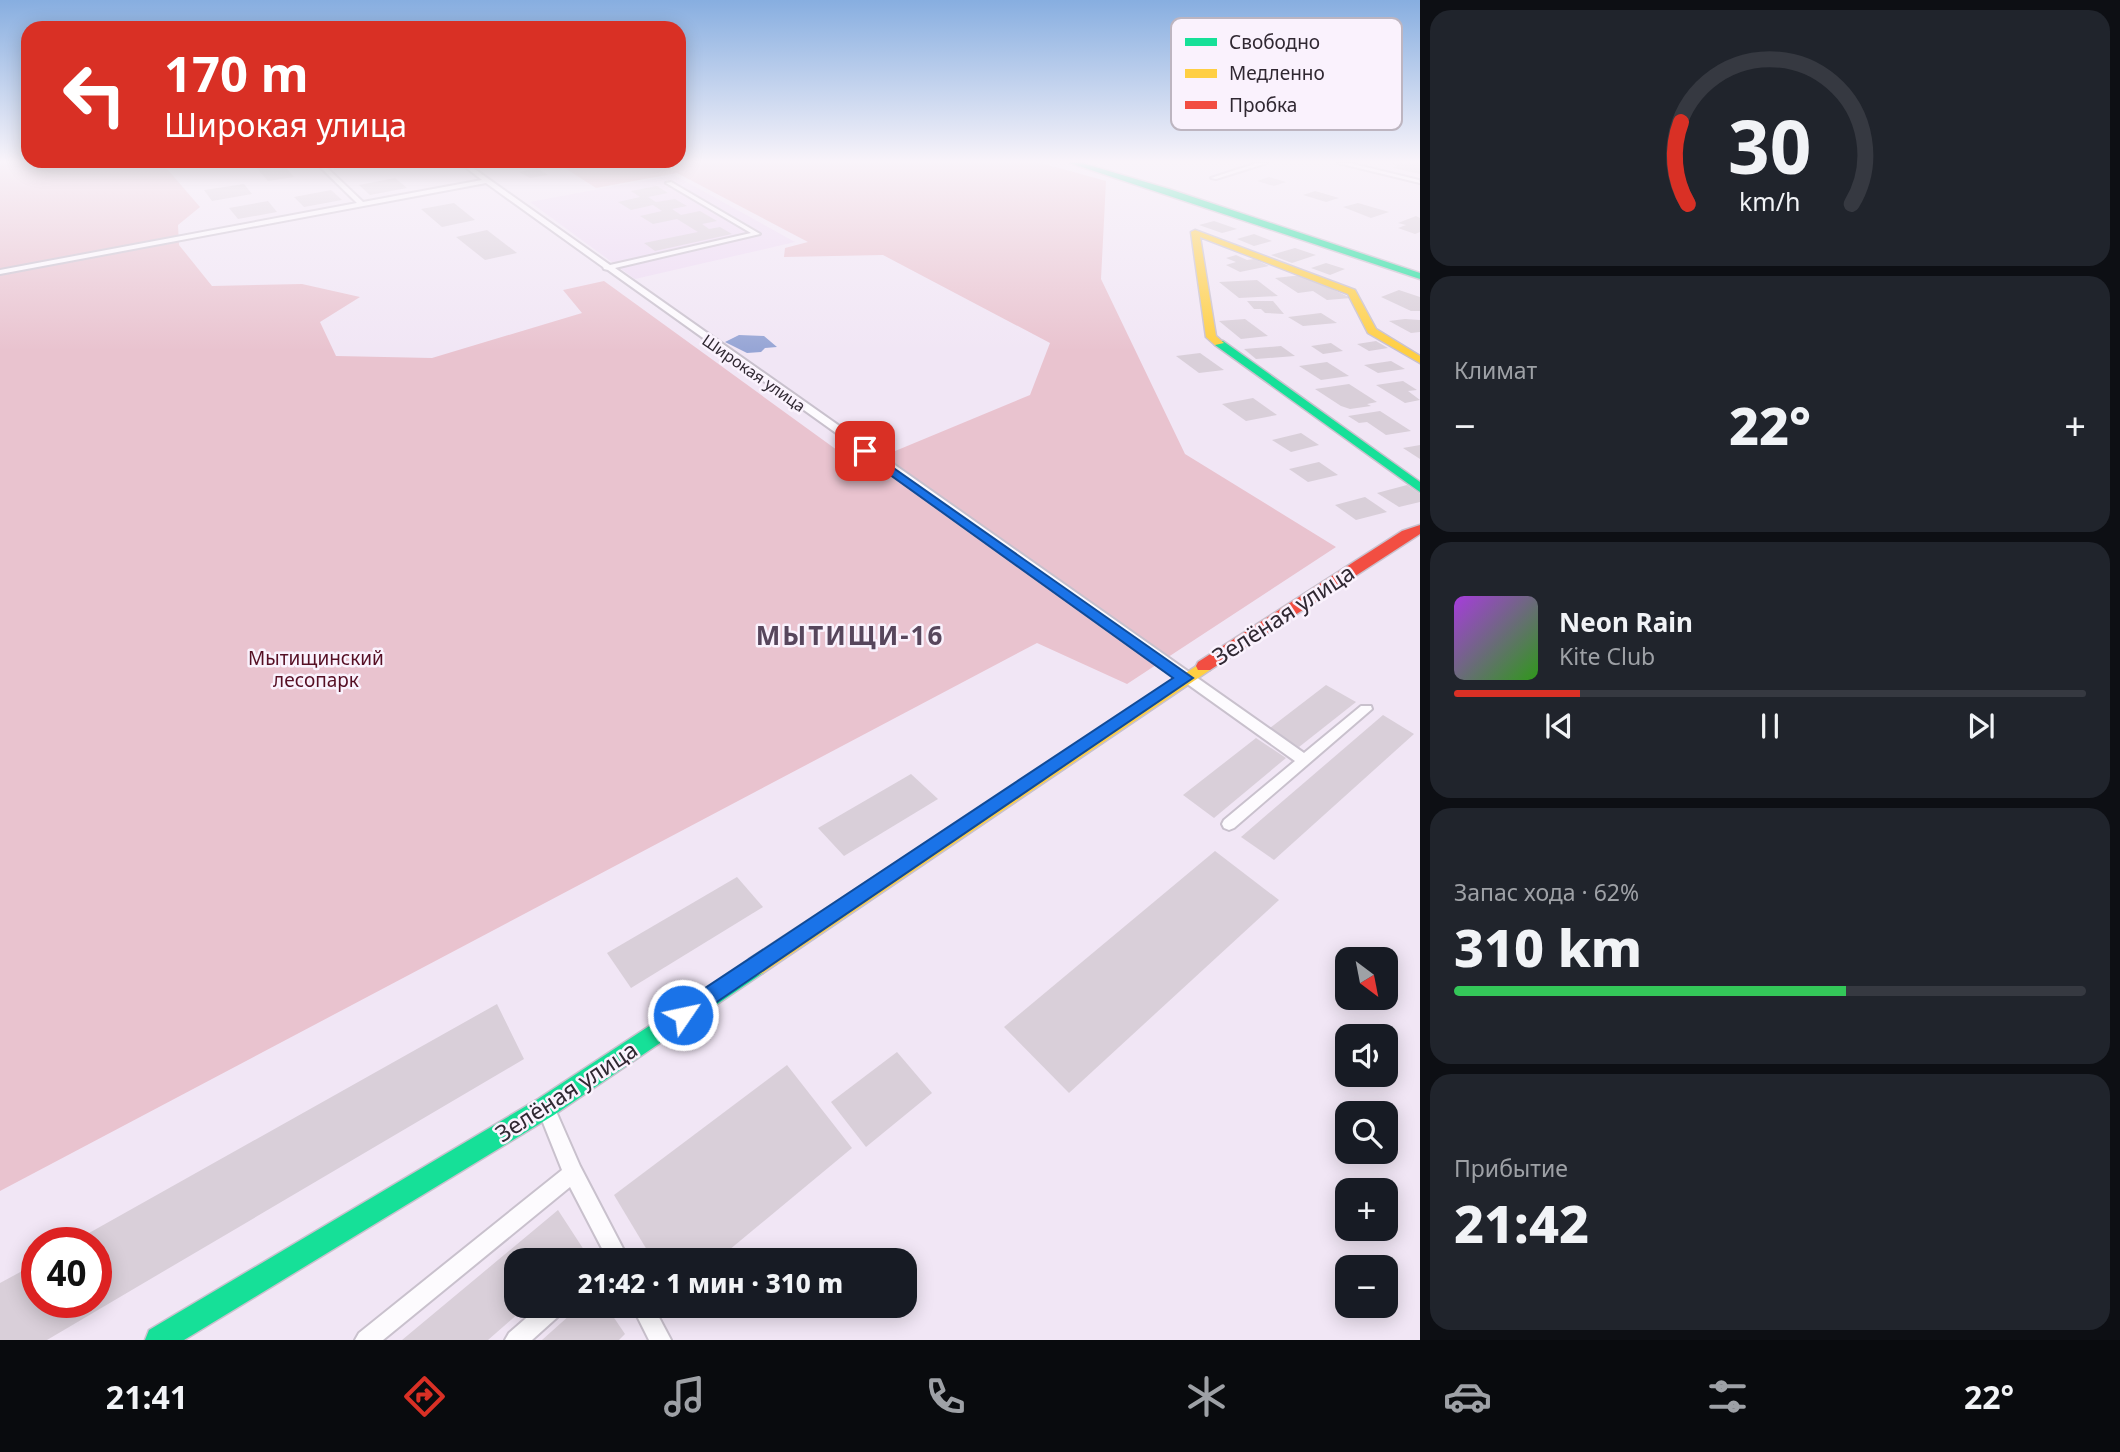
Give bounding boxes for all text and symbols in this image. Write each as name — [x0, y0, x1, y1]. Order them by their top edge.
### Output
legend — [1171, 18, 1402, 130]
text: Свободно — [1229, 29, 1320, 55]
text: 170 m — [164, 40, 309, 106]
icon: left — [49, 49, 140, 140]
text: Медленно — [1229, 60, 1325, 86]
text: Пробка — [1229, 92, 1297, 118]
text: 30 — [1728, 96, 1812, 195]
text: Широкая улица — [164, 103, 407, 146]
text: km/h — [1739, 184, 1801, 218]
street label: Широкая улица — [698, 329, 810, 417]
text: Климат — [1454, 354, 1537, 386]
text: 22° — [1729, 389, 1811, 460]
text: − — [1454, 399, 1476, 451]
text: + — [2064, 399, 2086, 451]
pin — [835, 421, 895, 481]
icon: arrive — [846, 432, 884, 470]
street label: Зелёная улица — [1206, 556, 1360, 672]
text: Neon Rain — [1559, 604, 1693, 640]
district label: МЫТИЩИ-16 — [756, 617, 944, 653]
text: Kite Club — [1559, 640, 1655, 672]
park label: Мытищинский лесопарк — [248, 645, 384, 693]
icon: previous — [1540, 707, 1578, 745]
icon: pause — [1751, 707, 1789, 745]
icon: next — [1962, 707, 2000, 745]
text: Запас хода · 62% — [1454, 876, 1639, 908]
text: 310 km — [1454, 911, 1642, 982]
north arrow — [1335, 947, 1398, 1010]
map controls — [1335, 947, 1398, 1318]
position arrow — [646, 978, 720, 1052]
button: sound — [1335, 1024, 1398, 1087]
street label: Зелёная улица — [489, 1033, 643, 1149]
button: search — [1335, 1101, 1398, 1164]
text: Прибытие — [1454, 1152, 1568, 1184]
button: + — [1335, 1178, 1398, 1241]
text: 21:42 — [1454, 1187, 1589, 1258]
speed limit sign: 40 — [21, 1227, 112, 1318]
button: − — [1335, 1255, 1398, 1318]
text: 21:42 · 1 мин · 310 m — [578, 1265, 843, 1301]
icon: directions — [400, 1372, 449, 1421]
icon: music — [660, 1372, 709, 1421]
icon: phone — [921, 1372, 970, 1421]
icon: climate — [1182, 1372, 1231, 1421]
icon: car — [1443, 1372, 1492, 1421]
icon: filters — [1703, 1372, 1752, 1421]
text: 21:41 — [106, 1375, 188, 1418]
text: 22° — [1964, 1375, 2014, 1418]

